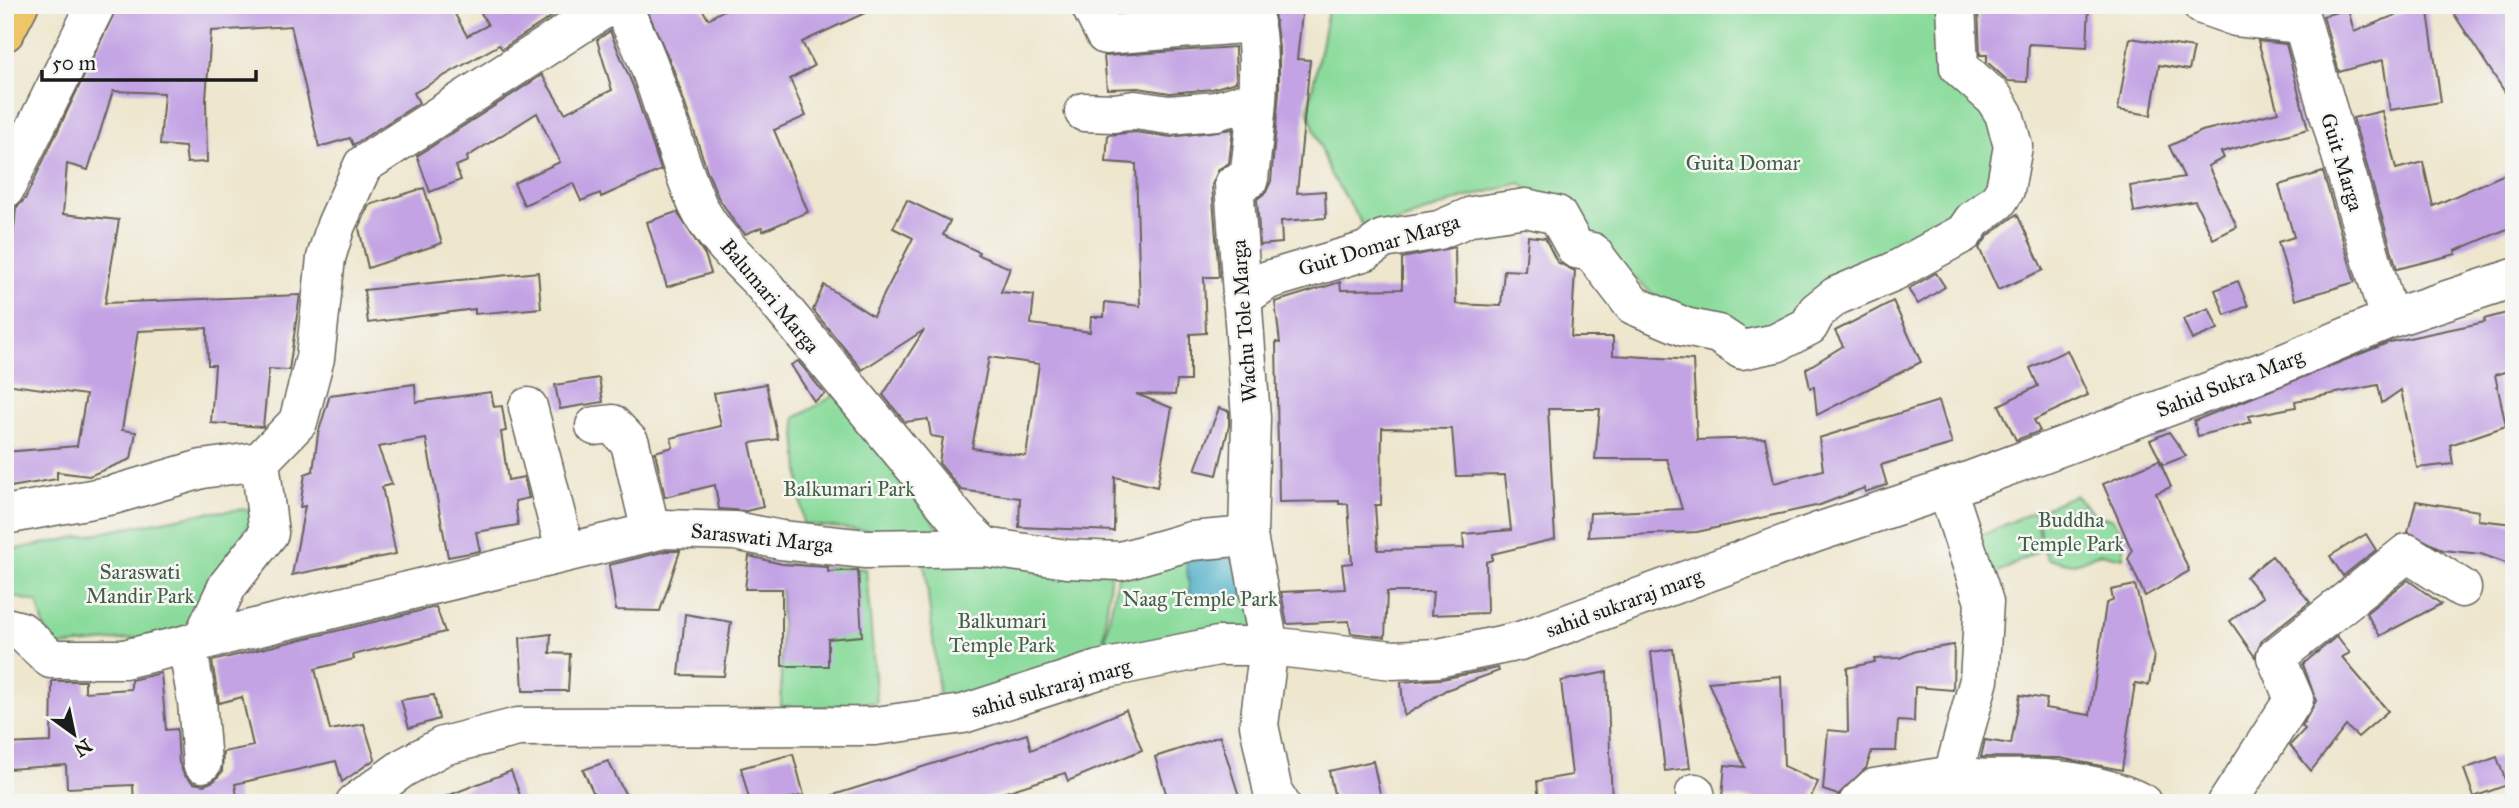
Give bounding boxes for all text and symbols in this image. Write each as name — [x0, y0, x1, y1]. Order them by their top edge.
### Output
scale bar — [42, 38, 256, 82]
text: 50 m — [52, 50, 97, 76]
street label: Guit Marga — [2315, 110, 2369, 214]
park label: Guita Domar — [1686, 150, 1800, 176]
street label: Guit Domar Marga — [1295, 208, 1463, 282]
street label: Balumari Marga — [715, 234, 825, 359]
street label: Wachu Tole Marga — [1225, 239, 1263, 403]
street label: Sahid Sukra Marg — [2153, 343, 2308, 423]
park label: Balkumari Park — [783, 476, 915, 502]
park label: Buddha Temple Park — [2018, 507, 2124, 557]
street label: Saraswati Marga — [690, 518, 834, 558]
park label: Saraswati Mandir Park — [86, 559, 195, 609]
street label: sahid sukraraj marg — [1542, 563, 1706, 643]
park label: Naag Temple Park — [1122, 586, 1278, 612]
park label: Balkumari Temple Park — [949, 608, 1055, 658]
street label: sahid sukraraj marg — [968, 653, 1134, 723]
north arrow — [38, 700, 108, 770]
text: N — [70, 734, 96, 762]

